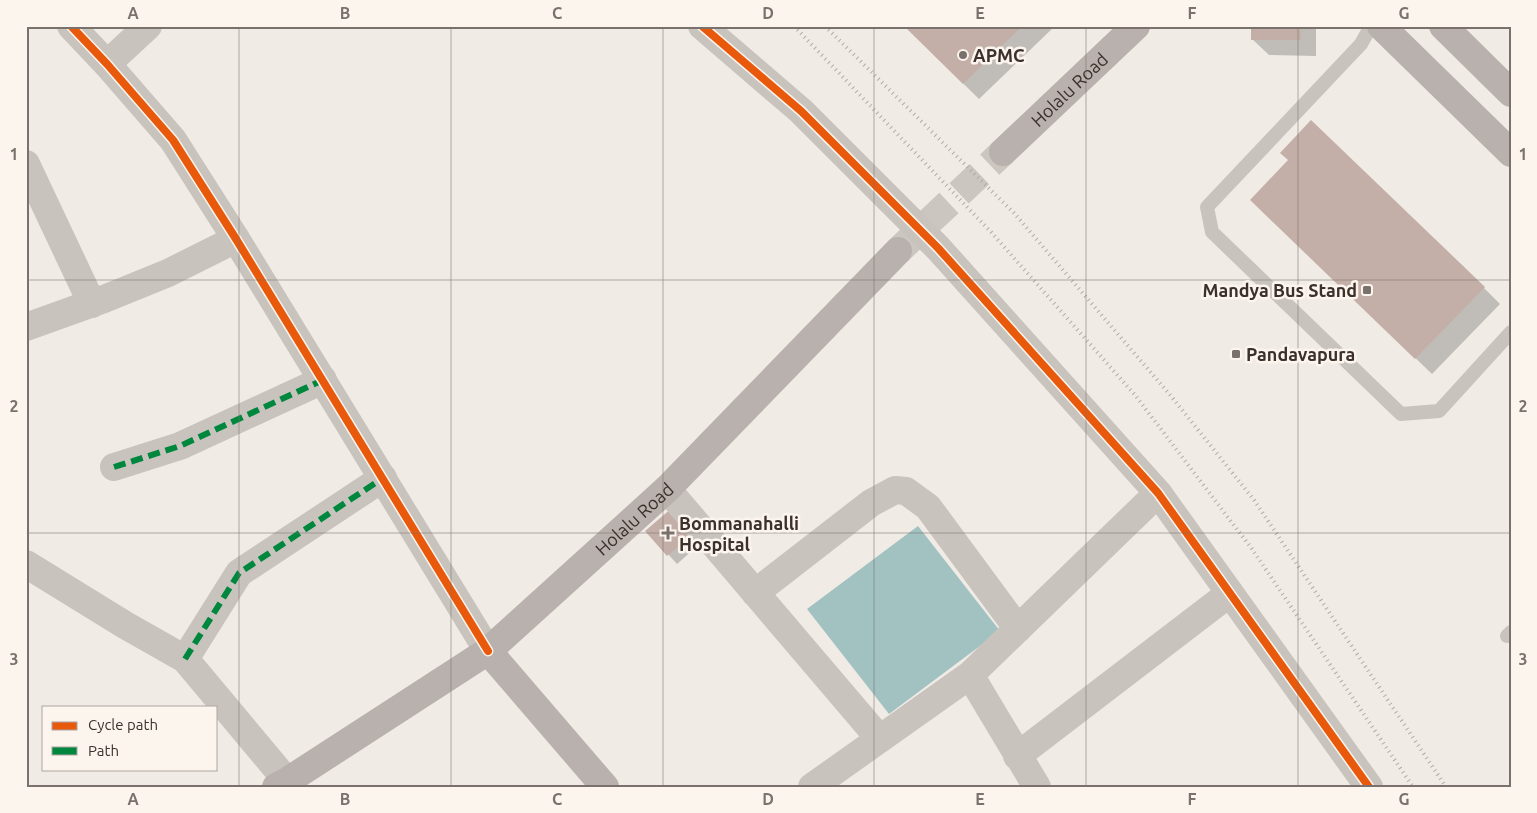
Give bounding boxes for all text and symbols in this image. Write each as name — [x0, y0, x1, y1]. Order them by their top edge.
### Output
text: A — [127, 4, 139, 22]
text: B — [340, 4, 350, 22]
text: C — [552, 4, 562, 22]
text: D — [762, 4, 774, 22]
text: E — [975, 4, 985, 22]
text: F — [1188, 4, 1197, 22]
text: G — [1398, 4, 1410, 22]
place label: APMC — [973, 45, 1025, 65]
marker: APMC — [957, 49, 969, 61]
street label: Holalu Road — [1027, 49, 1111, 130]
text: 1 — [9, 145, 19, 163]
text: 1 — [1518, 145, 1528, 163]
place label: Mandya Bus Stand — [1202, 280, 1357, 300]
marker: Mandya Bus Stand — [1361, 284, 1373, 296]
place label: Pandavapura — [1246, 344, 1355, 364]
marker: Pandavapura — [1230, 348, 1242, 360]
text: 2 — [9, 397, 19, 415]
text: 2 — [1518, 397, 1528, 415]
street label: Holalu Road — [591, 479, 677, 559]
place label: Bommanahalli Hospital — [679, 513, 799, 554]
marker: Bommanahalli Hospital — [661, 526, 675, 540]
text: 3 — [9, 650, 19, 668]
text: 3 — [1518, 650, 1528, 668]
legend — [42, 706, 218, 770]
text: Cycle path — [88, 716, 158, 733]
text: Path — [88, 742, 119, 759]
text: A — [127, 790, 139, 808]
text: B — [340, 790, 350, 808]
text: C — [552, 790, 562, 808]
text: D — [762, 790, 774, 808]
text: E — [975, 790, 985, 808]
text: F — [1188, 790, 1197, 808]
text: G — [1398, 790, 1410, 808]

